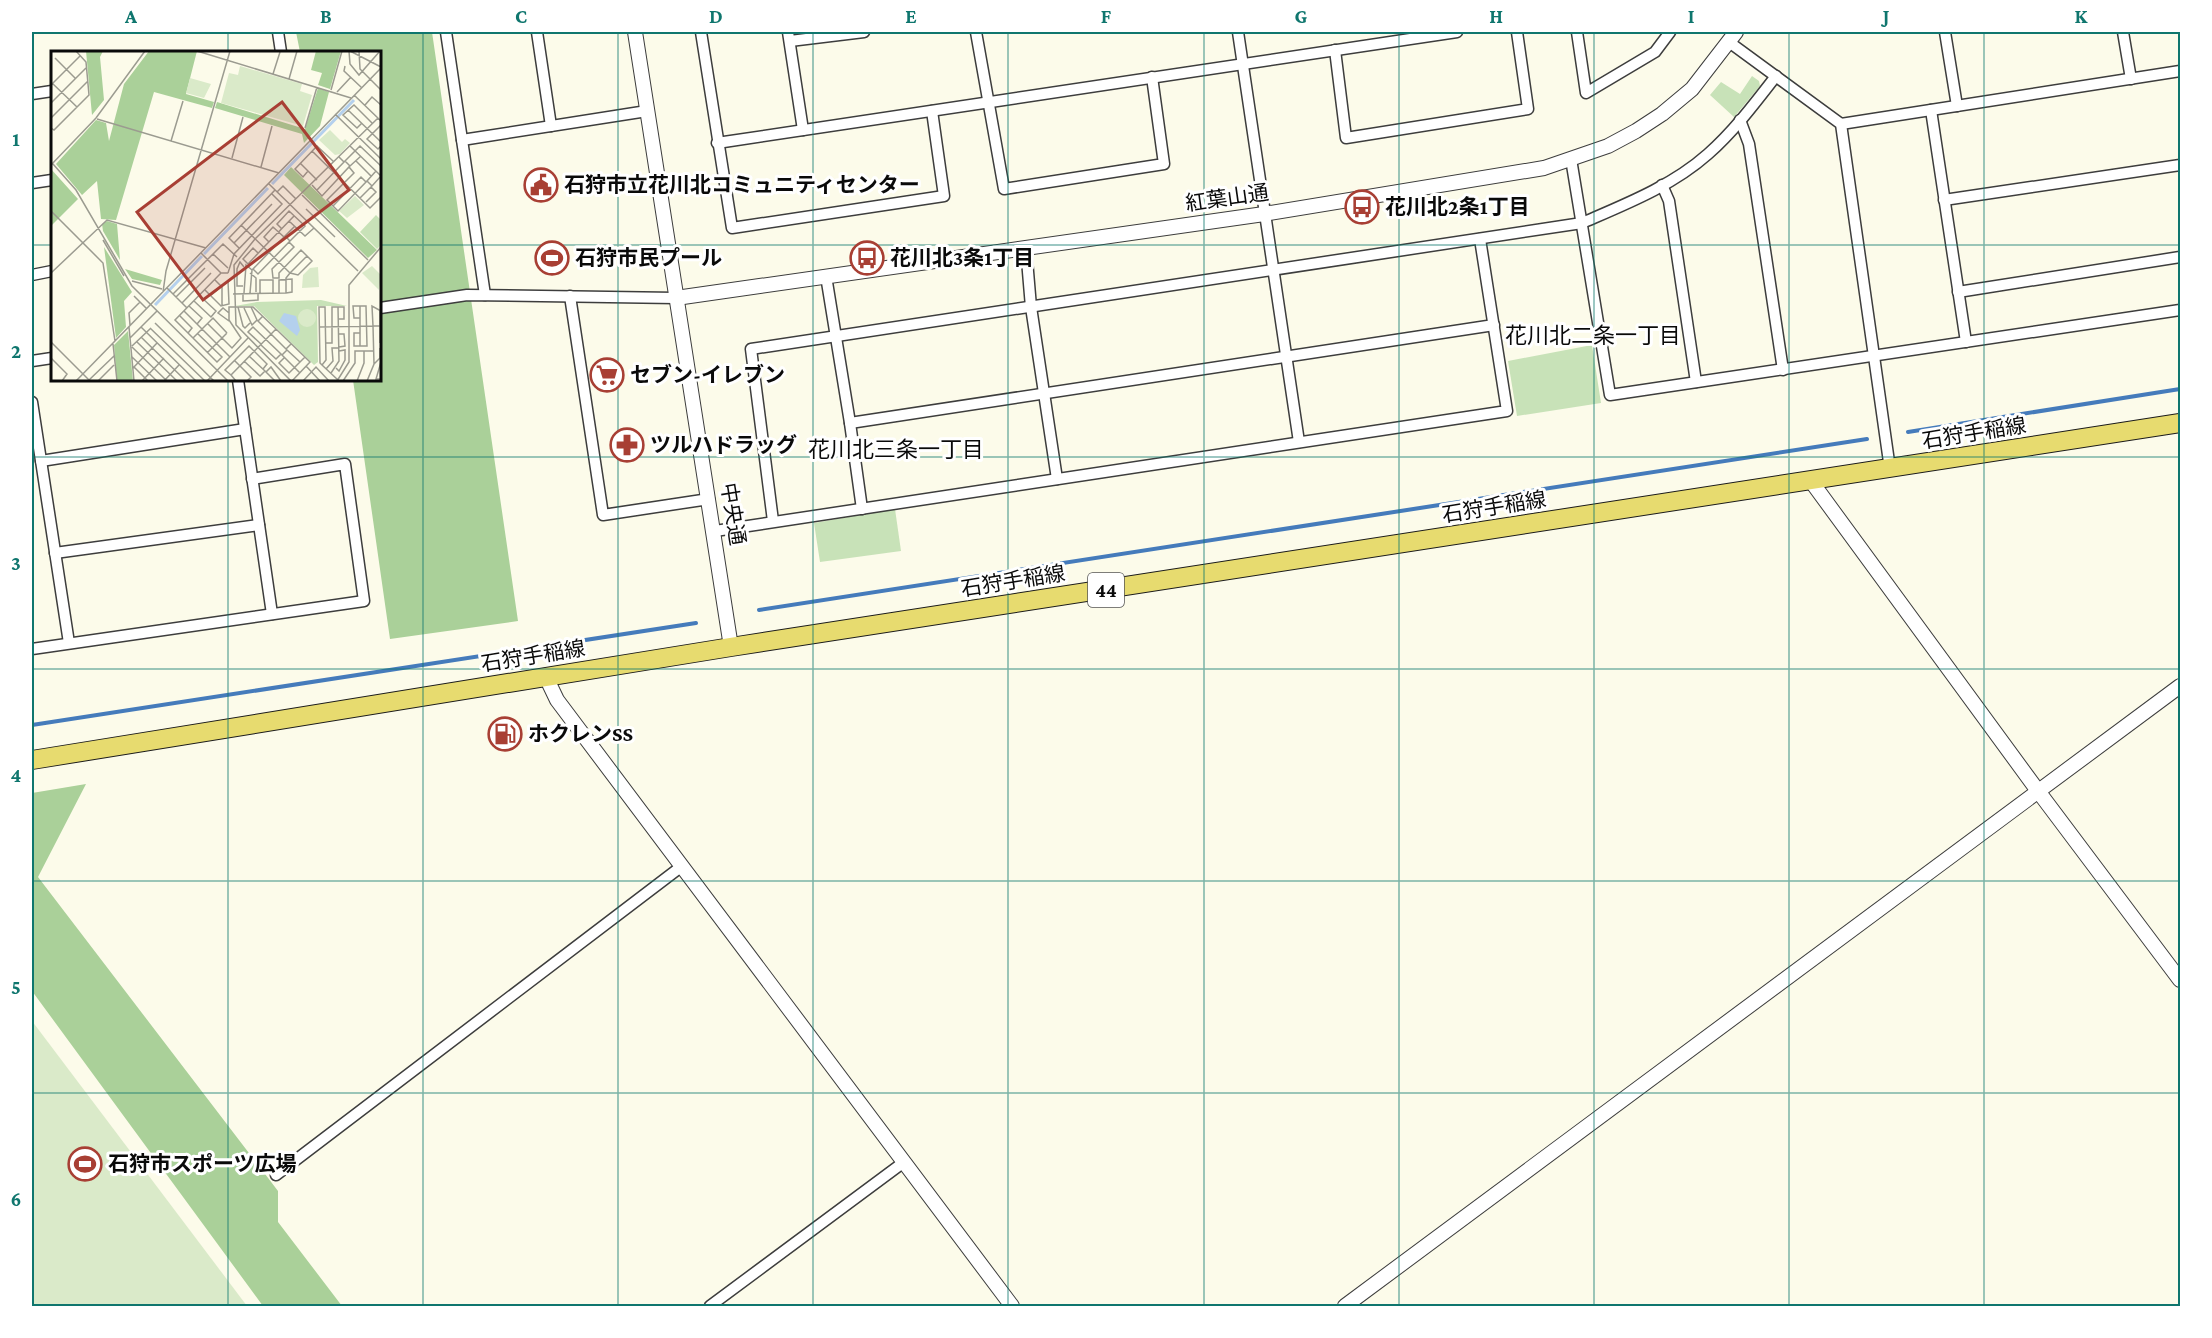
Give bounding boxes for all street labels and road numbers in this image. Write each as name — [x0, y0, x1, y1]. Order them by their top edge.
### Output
street label: 紅葉山通 — [1184, 180, 1270, 216]
street label: 石狩手稲線 — [1920, 413, 2028, 453]
street label: 中央通 — [716, 481, 750, 547]
street label: 石狩手稲線 — [1440, 487, 1548, 527]
street label: 石狩手稲線 — [959, 561, 1067, 601]
road number: 44 — [1088, 573, 1124, 607]
street label: 石狩手稲線 — [479, 636, 587, 676]

